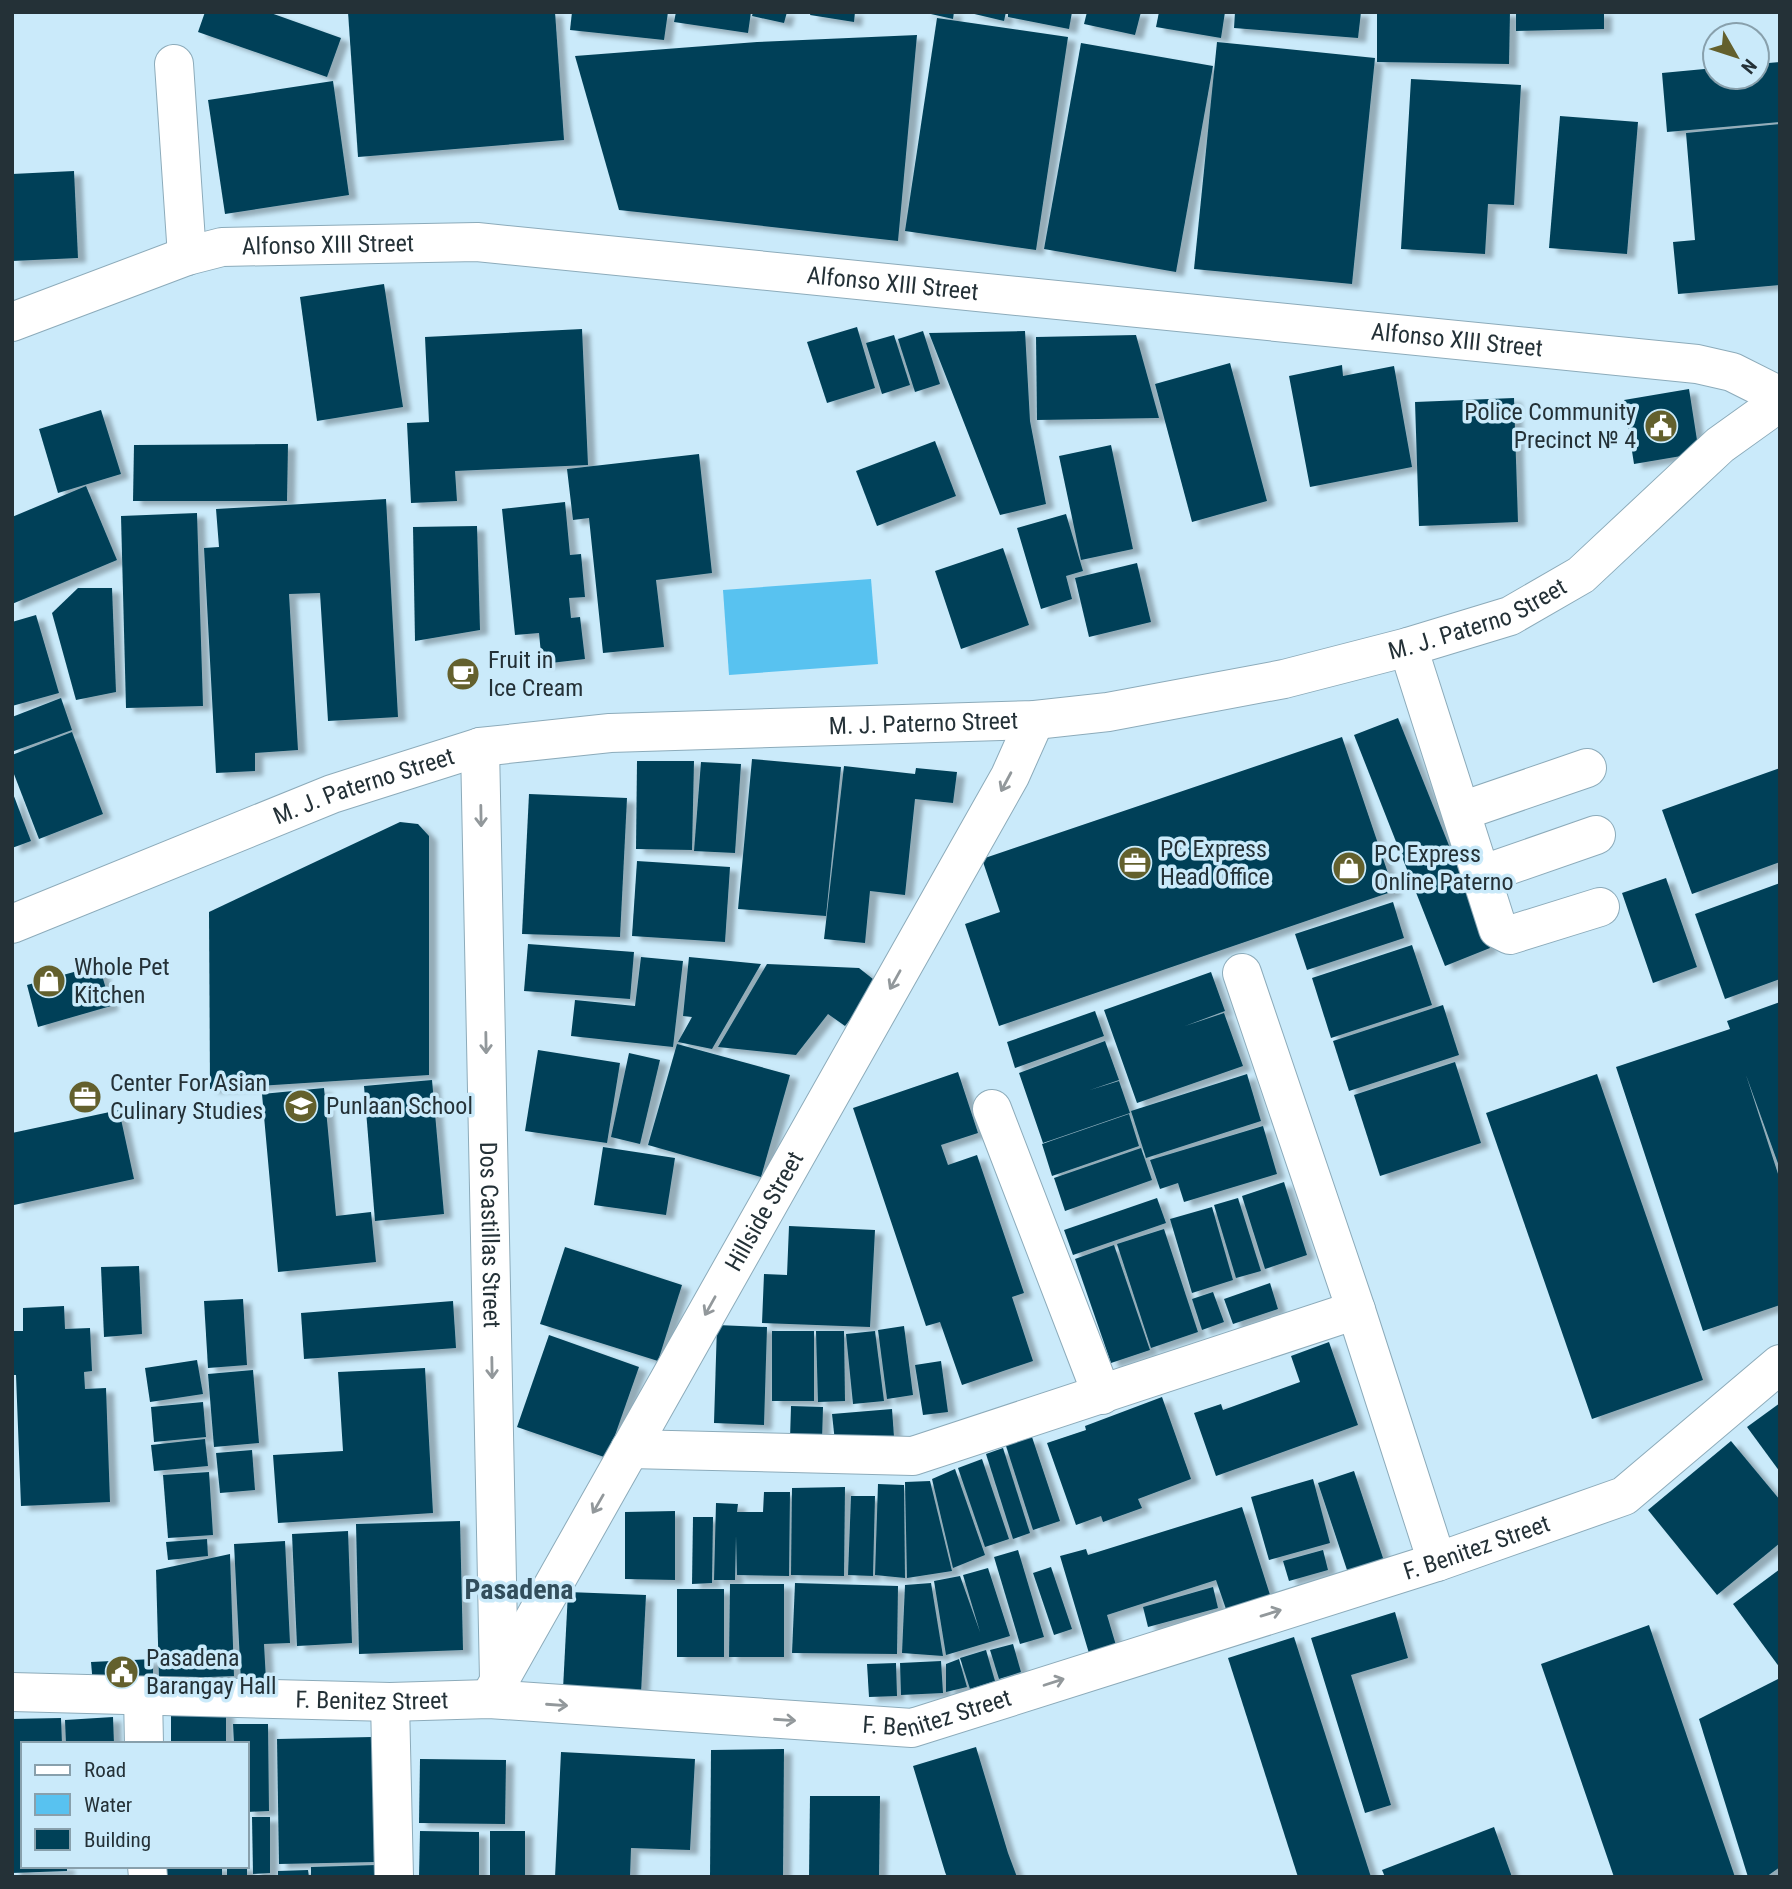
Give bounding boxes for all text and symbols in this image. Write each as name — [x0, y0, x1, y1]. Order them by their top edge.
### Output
north arrow — [1701, 21, 1771, 91]
text: N — [1736, 55, 1761, 78]
street label: Alfonso XIII Street — [241, 229, 414, 261]
street label: Alfonso XIII Street — [806, 261, 980, 306]
street label: Alfonso XIII Street — [1370, 317, 1544, 362]
place label: Police Community Precinct № 4 — [1464, 398, 1636, 454]
public building icon: Police Community Precinct № 4 — [1642, 407, 1680, 445]
street label: M. J. Paterno Street — [1385, 572, 1571, 666]
place label: Fruit in Ice Cream — [488, 646, 583, 702]
cafe icon: Fruit in Ice Cream — [444, 655, 482, 693]
street label: M. J. Paterno Street — [828, 707, 1018, 740]
street label: M. J. Paterno Street — [269, 742, 457, 830]
one-way arrow — [999, 771, 1013, 792]
one-way arrow — [475, 804, 488, 827]
place label: PC Express Head Office — [1160, 835, 1270, 891]
place label: PC Express Online Paterno — [1374, 840, 1513, 896]
office icon: PC Express Head Office — [1116, 844, 1154, 882]
shop icon: PC Express Online Paterno — [1330, 849, 1368, 887]
place label: Whole Pet Kitchen — [74, 953, 170, 1009]
shop icon: Whole Pet Kitchen — [30, 962, 68, 1000]
one-way arrow — [888, 969, 901, 990]
one-way arrow — [479, 1031, 493, 1054]
place label: Center For Asian Culinary Studies — [110, 1069, 267, 1125]
office icon: Center For Asian Culinary Studies — [66, 1078, 104, 1116]
school or university icon: Punlaan School — [282, 1087, 320, 1125]
place label: Punlaan School — [326, 1092, 473, 1120]
street label: Dos Castillas Street — [474, 1142, 506, 1328]
street label: Hillside Street — [719, 1147, 809, 1276]
one-way arrow — [703, 1295, 716, 1316]
one-way arrow — [486, 1357, 499, 1380]
one-way arrow — [591, 1493, 604, 1514]
street label: F. Benitez Street — [1400, 1509, 1554, 1586]
district label: Pasadena — [464, 1573, 574, 1606]
one-way arrow — [1259, 1606, 1281, 1619]
place label: Pasadena Barangay Hall — [146, 1644, 277, 1700]
public building icon: Pasadena Barangay Hall — [103, 1653, 141, 1691]
one-way arrow — [1042, 1675, 1064, 1688]
street label: F. Benitez Street — [862, 1684, 1015, 1743]
street label: F. Benitez Street — [295, 1686, 449, 1716]
one-way arrow — [546, 1699, 568, 1712]
one-way arrow — [773, 1713, 796, 1726]
legend — [21, 1742, 248, 1868]
text: Road — [84, 1758, 126, 1782]
text: Water — [84, 1793, 132, 1817]
text: Building — [84, 1828, 151, 1852]

